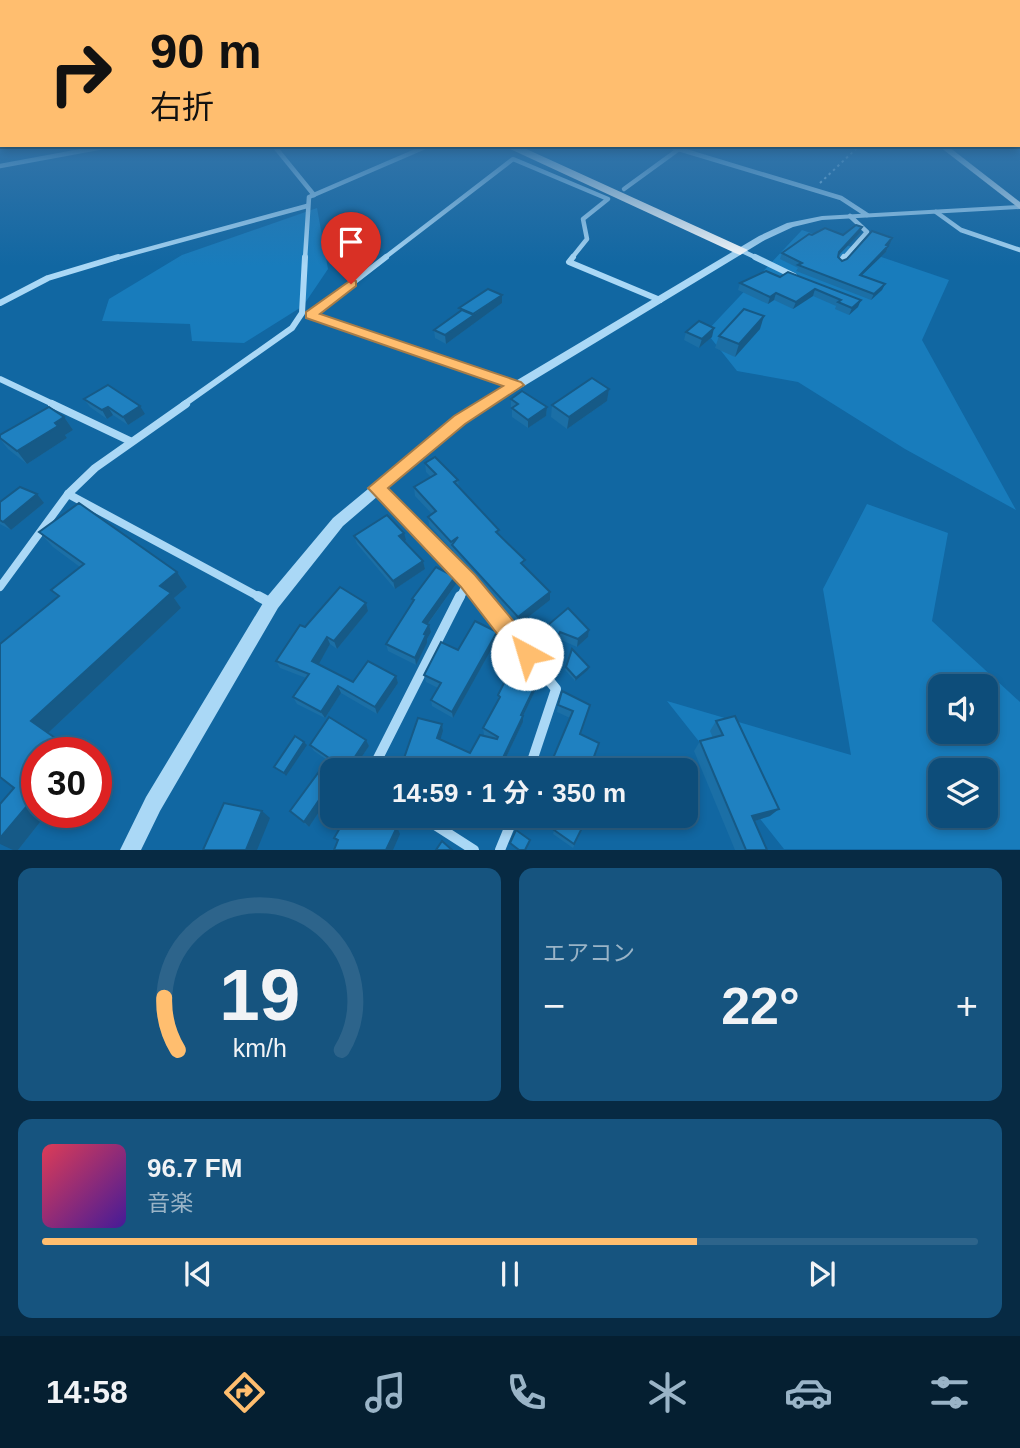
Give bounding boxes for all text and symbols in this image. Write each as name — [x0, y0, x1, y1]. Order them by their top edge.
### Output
text: 90 m — [150, 24, 262, 78]
icon: right — [35, 28, 126, 119]
text: 右折 — [150, 89, 214, 125]
pin — [321, 212, 381, 284]
icon: arrive — [332, 223, 370, 261]
position arrow — [490, 617, 564, 691]
map controls — [928, 674, 998, 828]
button: sound — [928, 674, 998, 744]
speed limit sign: 30 — [21, 737, 112, 828]
button: layers — [928, 758, 998, 828]
text: 14:59 · 1 分 · 350 m — [392, 778, 626, 808]
text: エアコン — [543, 940, 635, 966]
text: 19 — [219, 955, 300, 1036]
text: 22° — [721, 977, 800, 1035]
text: − — [543, 985, 565, 1027]
text: + — [956, 985, 978, 1027]
text: km/h — [232, 1034, 287, 1062]
text: 96.7 FM — [147, 1153, 242, 1183]
text: 音楽 — [147, 1190, 193, 1216]
icon: previous — [179, 1255, 217, 1293]
icon: pause — [491, 1255, 529, 1293]
icon: next — [803, 1255, 841, 1293]
icon: directions — [220, 1368, 269, 1417]
icon: music — [361, 1368, 410, 1417]
icon: phone — [502, 1368, 551, 1417]
icon: climate — [643, 1368, 692, 1417]
icon: car — [784, 1368, 833, 1417]
icon: filters — [925, 1368, 974, 1417]
text: 14:58 — [46, 1374, 128, 1410]

